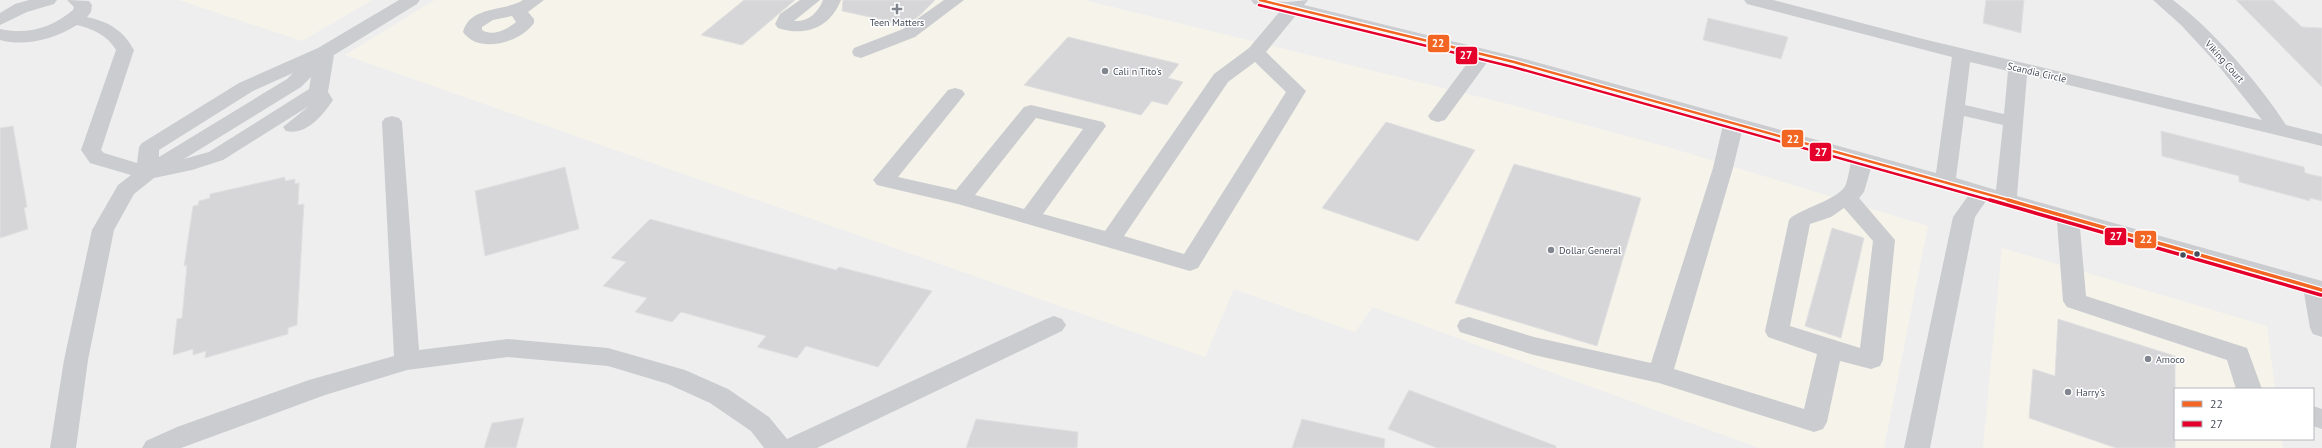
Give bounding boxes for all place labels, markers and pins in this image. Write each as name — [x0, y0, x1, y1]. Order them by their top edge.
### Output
marker: Teen Matters — [891, 3, 903, 15]
place label: Teen Matters — [870, 16, 924, 29]
place label: Cali n Tito's — [1113, 65, 1162, 78]
marker: Cali n Tito's — [1100, 66, 1110, 76]
place label: Dollar General — [1559, 244, 1621, 257]
marker: Dollar General — [1546, 245, 1556, 255]
unlabelled marker — [2192, 249, 2202, 259]
unlabelled marker — [2178, 250, 2188, 260]
place label: Amoco — [2156, 353, 2185, 366]
marker: Amoco — [2143, 354, 2153, 364]
place label: Harry's — [2076, 386, 2105, 399]
marker: Harry's — [2063, 387, 2073, 397]

